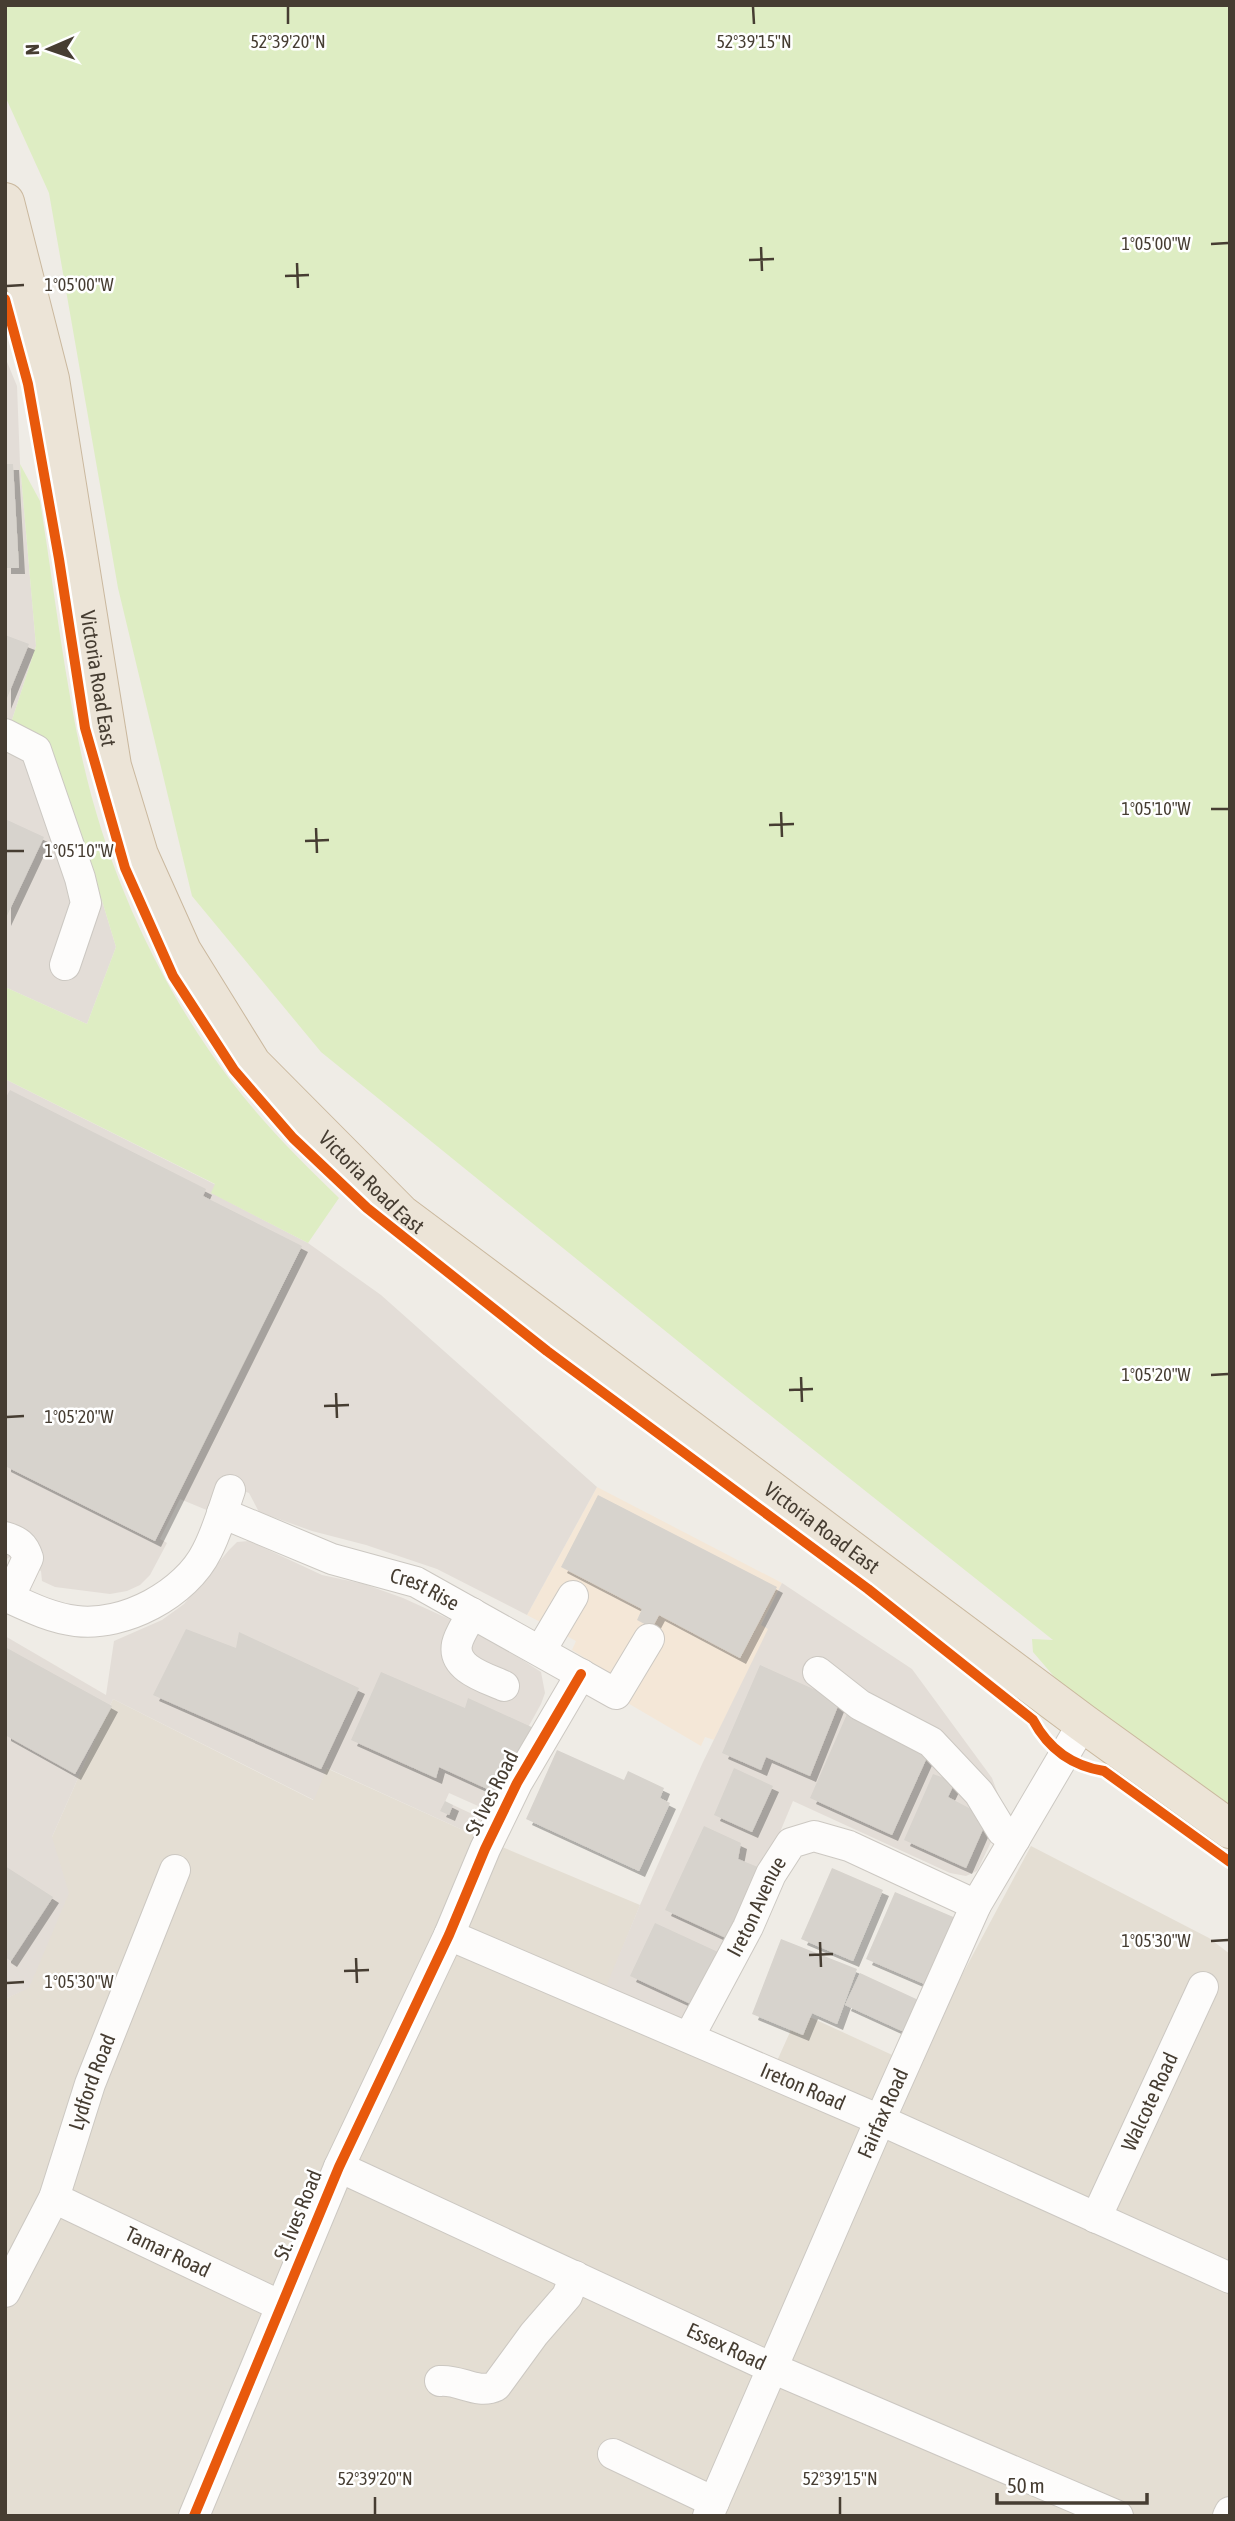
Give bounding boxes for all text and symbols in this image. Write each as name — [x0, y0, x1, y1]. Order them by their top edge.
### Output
north arrow — [14, 14, 84, 84]
text: 52°39'20"N — [250, 31, 326, 52]
text: 52°39'15"N — [716, 31, 792, 52]
text: N — [21, 44, 43, 56]
text: 1°05'00"W — [1121, 233, 1191, 254]
text: 1°05'00"W — [44, 274, 114, 295]
street label: Victoria Road East — [76, 609, 122, 748]
text: 1°05'10"W — [1121, 798, 1191, 819]
text: 1°05'10"W — [44, 840, 114, 861]
street label: Victoria Road East — [314, 1125, 429, 1238]
text: 1°05'20"W — [1121, 1364, 1191, 1385]
text: 1°05'20"W — [44, 1406, 114, 1427]
street label: Victoria Road East — [760, 1476, 885, 1578]
street label: Crest Rise — [388, 1563, 464, 1615]
street label: St Ives Road — [460, 1746, 523, 1839]
street label: Ireton Avenue — [721, 1851, 790, 1960]
text: 1°05'30"W — [1121, 1930, 1191, 1951]
text: 1°05'30"W — [44, 1971, 114, 1992]
street label: Lydford Road — [63, 2030, 120, 2133]
street label: Walcote Road — [1116, 2048, 1182, 2154]
street label: Ireton Road — [757, 2057, 849, 2115]
street label: Fairfax Road — [852, 2064, 913, 2162]
street label: St. Ives Road — [268, 2166, 326, 2263]
street label: Tamar Road — [122, 2221, 215, 2282]
street label: Essex Road — [683, 2317, 770, 2375]
scale bar — [997, 2462, 1148, 2506]
text: 52°39'20"N — [337, 2468, 413, 2489]
text: 52°39'15"N — [802, 2468, 878, 2489]
text: 50 m — [1007, 2473, 1045, 2497]

